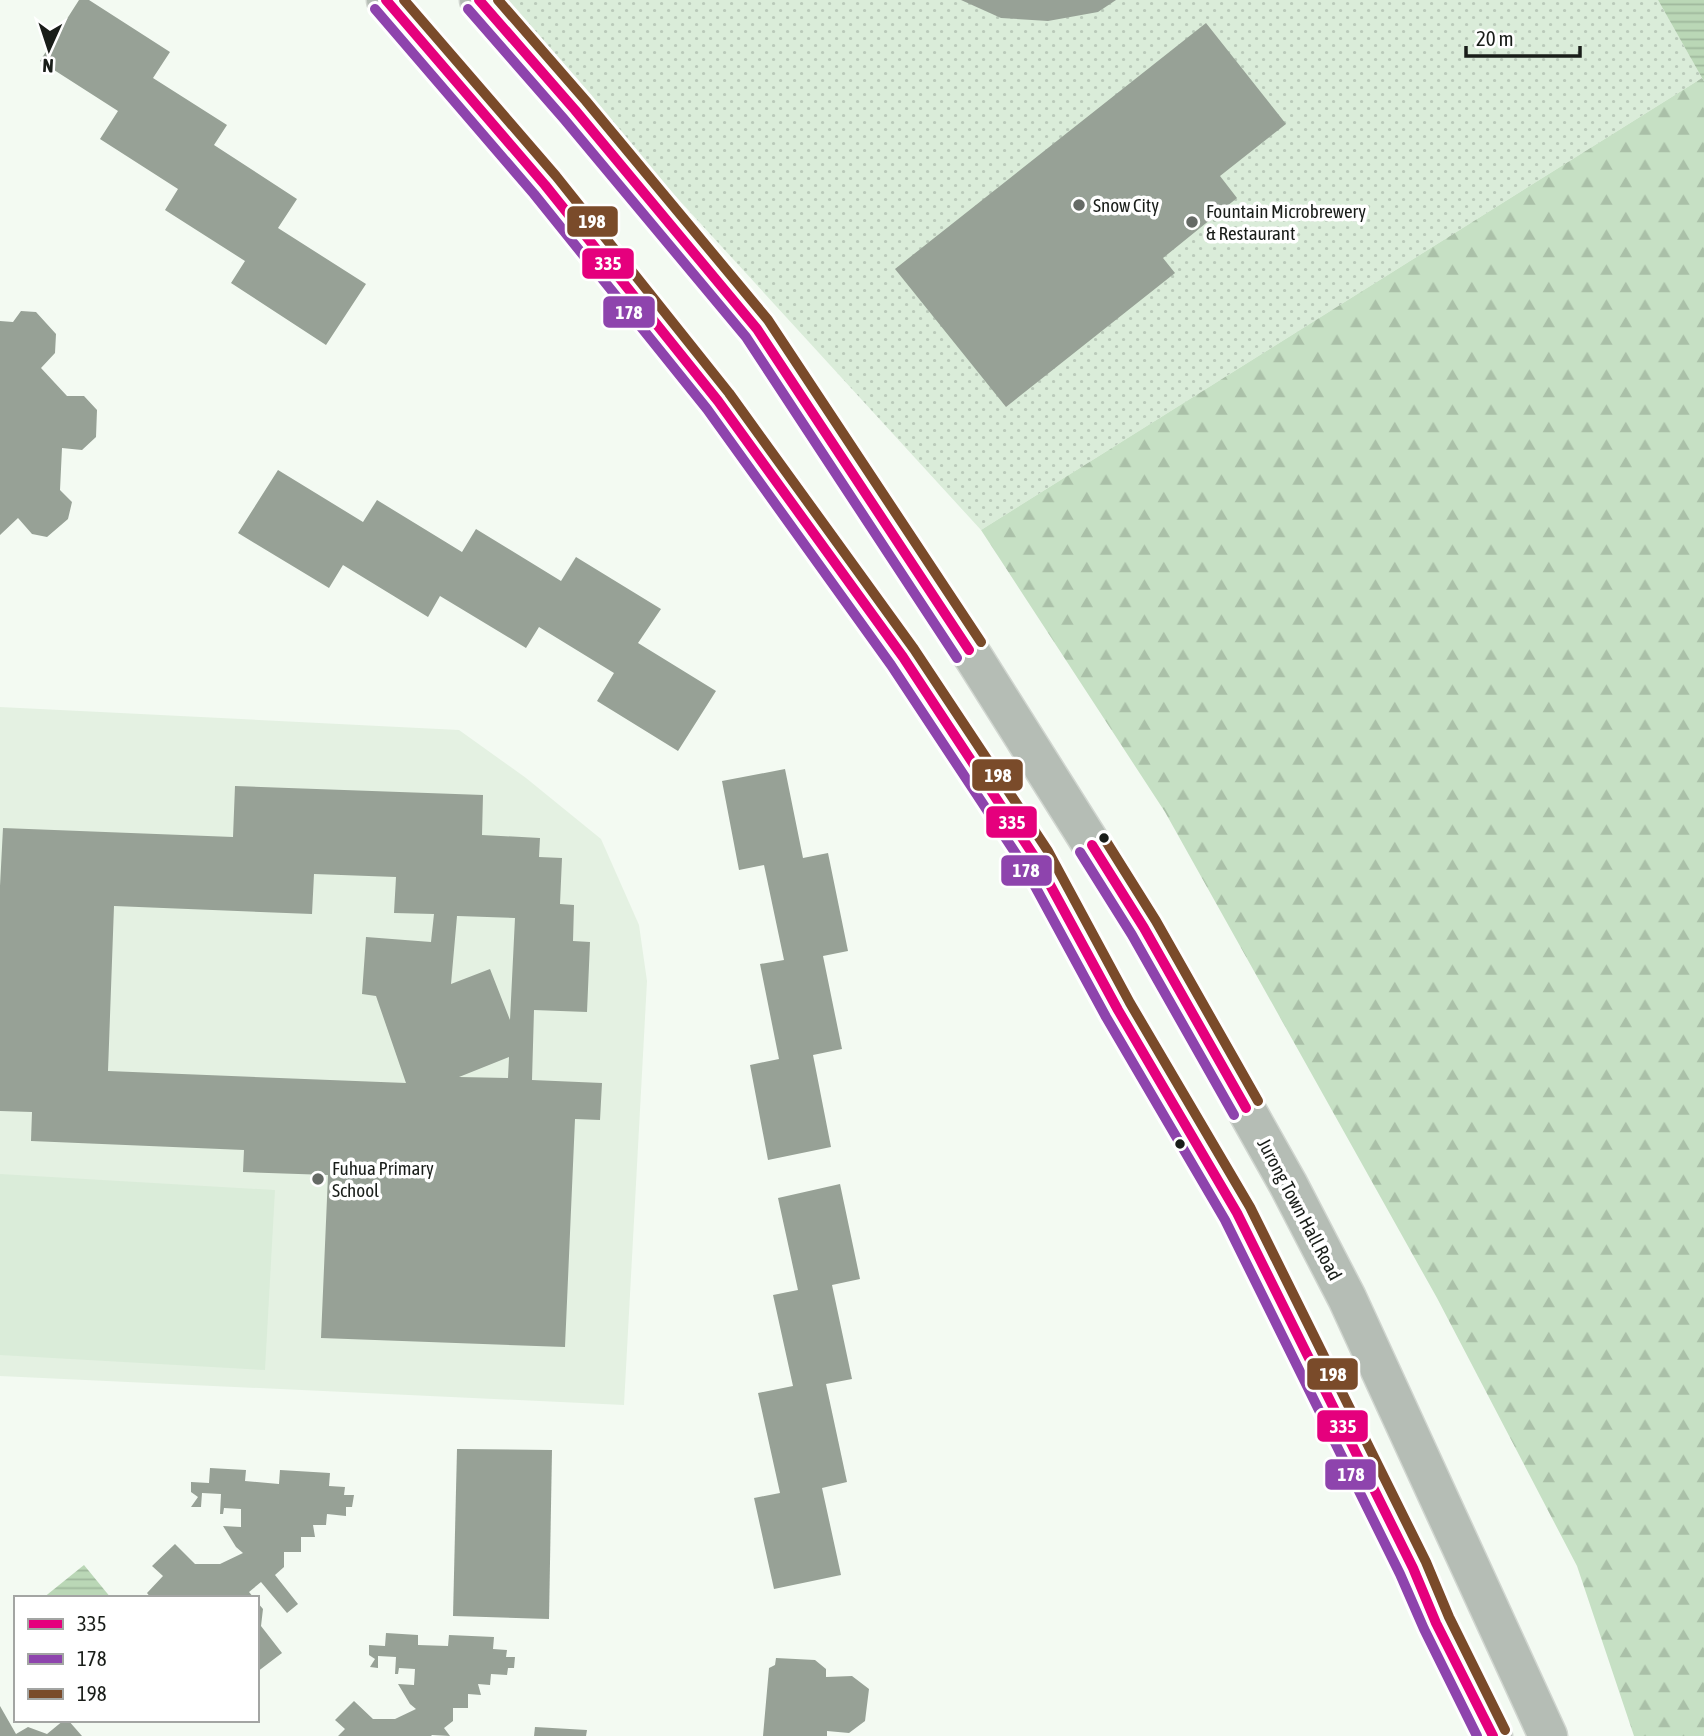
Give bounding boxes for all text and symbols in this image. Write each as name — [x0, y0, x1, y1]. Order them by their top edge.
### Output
north arrow — [14, 14, 84, 84]
scale bar — [1466, 14, 1580, 58]
text: 20 m — [1476, 26, 1514, 50]
text: N — [42, 55, 54, 77]
place label: Snow City — [1093, 194, 1159, 216]
marker: Snow City — [1071, 197, 1087, 213]
place label: Fountain Microbrewery & Restaurant — [1206, 200, 1366, 244]
line badge: 198 — [566, 205, 619, 238]
text: 198 — [579, 210, 605, 232]
marker: Fountain Microbrewery & Restaurant — [1184, 214, 1200, 230]
line badge: 335 — [581, 247, 635, 280]
text: 335 — [595, 252, 621, 274]
line badge: 178 — [602, 295, 656, 329]
text: 178 — [616, 301, 642, 323]
line badge: 198 — [971, 758, 1024, 792]
text: 198 — [985, 764, 1011, 786]
line badge: 335 — [985, 805, 1038, 839]
text: 335 — [999, 811, 1025, 833]
unlabelled marker — [1097, 831, 1111, 845]
line badge: 178 — [1000, 854, 1053, 887]
text: 178 — [1013, 859, 1039, 881]
street label: Jurong Town Hall Road — [1253, 1134, 1347, 1284]
unlabelled marker — [1173, 1137, 1187, 1151]
place label: Fuhua Primary School — [332, 1157, 434, 1201]
marker: Fuhua Primary School — [310, 1171, 326, 1187]
line badge: 198 — [1306, 1357, 1359, 1391]
text: 198 — [1320, 1363, 1346, 1385]
line badge: 335 — [1316, 1409, 1369, 1443]
text: 335 — [1330, 1415, 1356, 1437]
line badge: 178 — [1324, 1458, 1377, 1491]
text: 178 — [1338, 1463, 1364, 1485]
legend — [14, 1596, 259, 1722]
text: 335 — [77, 1611, 107, 1635]
text: 178 — [77, 1646, 107, 1670]
text: 198 — [77, 1681, 107, 1705]

